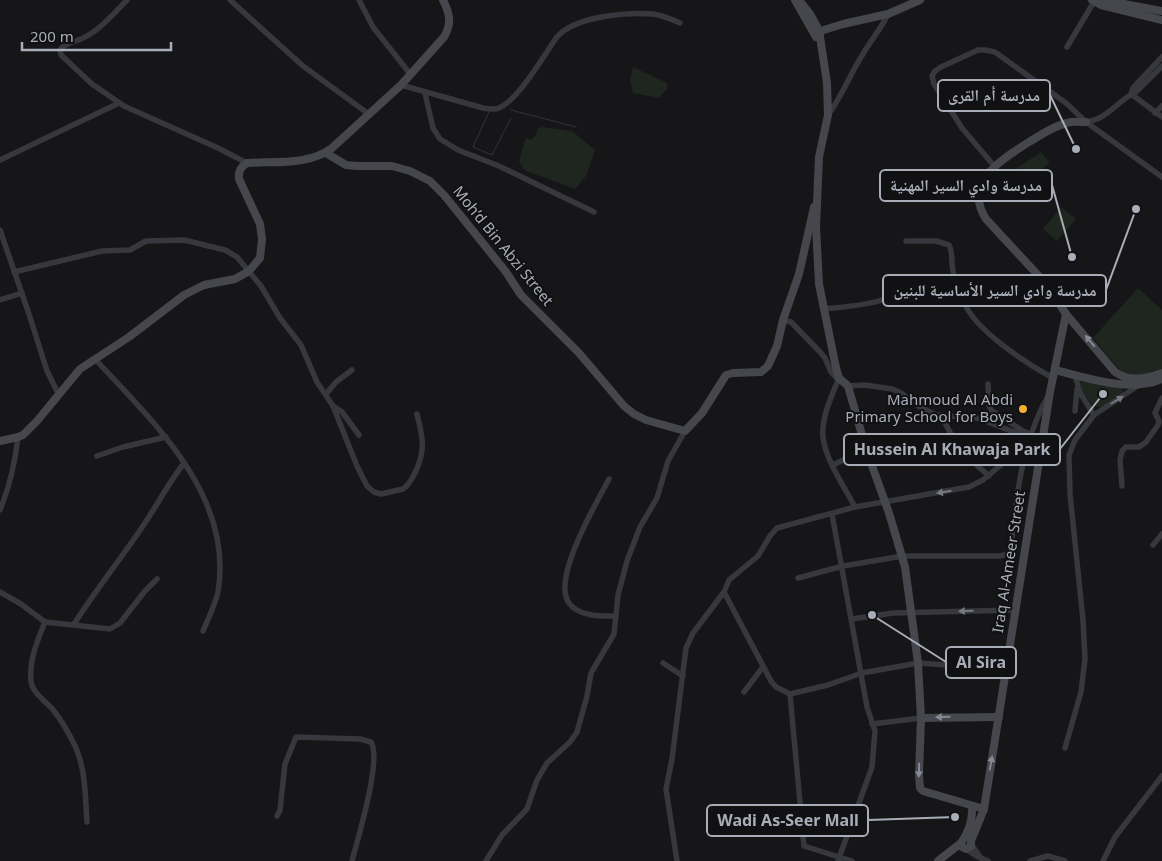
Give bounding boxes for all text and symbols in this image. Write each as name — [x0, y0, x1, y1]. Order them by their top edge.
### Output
scale bar — [22, 20, 171, 52]
text: 200 m — [30, 26, 74, 46]
callout: مدرسة أم القرى — [938, 80, 1050, 111]
text: مدرسة أم القرى — [948, 84, 1040, 107]
callout: مدرسة وادي السير المهنية — [880, 170, 1052, 201]
text: مدرسة وادي السير المهنية — [890, 174, 1042, 198]
street label: Moh’d Bin Abzi Street — [449, 181, 559, 310]
callout: مدرسة وادي السير الأساسية للبنين — [883, 275, 1106, 306]
text: مدرسة وادي السير الأساسية للبنين — [893, 279, 1097, 303]
one-way arrow — [1084, 335, 1095, 348]
place label: Mahmoud Al Abdi Primary School for Boys — [845, 389, 1013, 426]
one-way arrow — [1110, 396, 1123, 405]
marker: Mahmoud Al Abdi Primary School for Boys — [1017, 403, 1029, 415]
callout: Hussein Al Khawaja Park — [844, 434, 1060, 465]
text: Hussein Al Khawaja Park — [854, 438, 1050, 460]
one-way arrow — [936, 489, 952, 497]
street label: Iraq Al-Ameer Street — [987, 489, 1029, 634]
one-way arrow — [958, 608, 974, 616]
callout: Al Sira — [946, 647, 1016, 678]
text: Al Sira — [956, 651, 1006, 673]
one-way arrow — [935, 713, 951, 721]
one-way arrow — [988, 754, 996, 770]
one-way arrow — [915, 762, 923, 778]
callout: Wadi As-Seer Mall — [707, 805, 868, 836]
text: Wadi As-Seer Mall — [717, 809, 859, 831]

